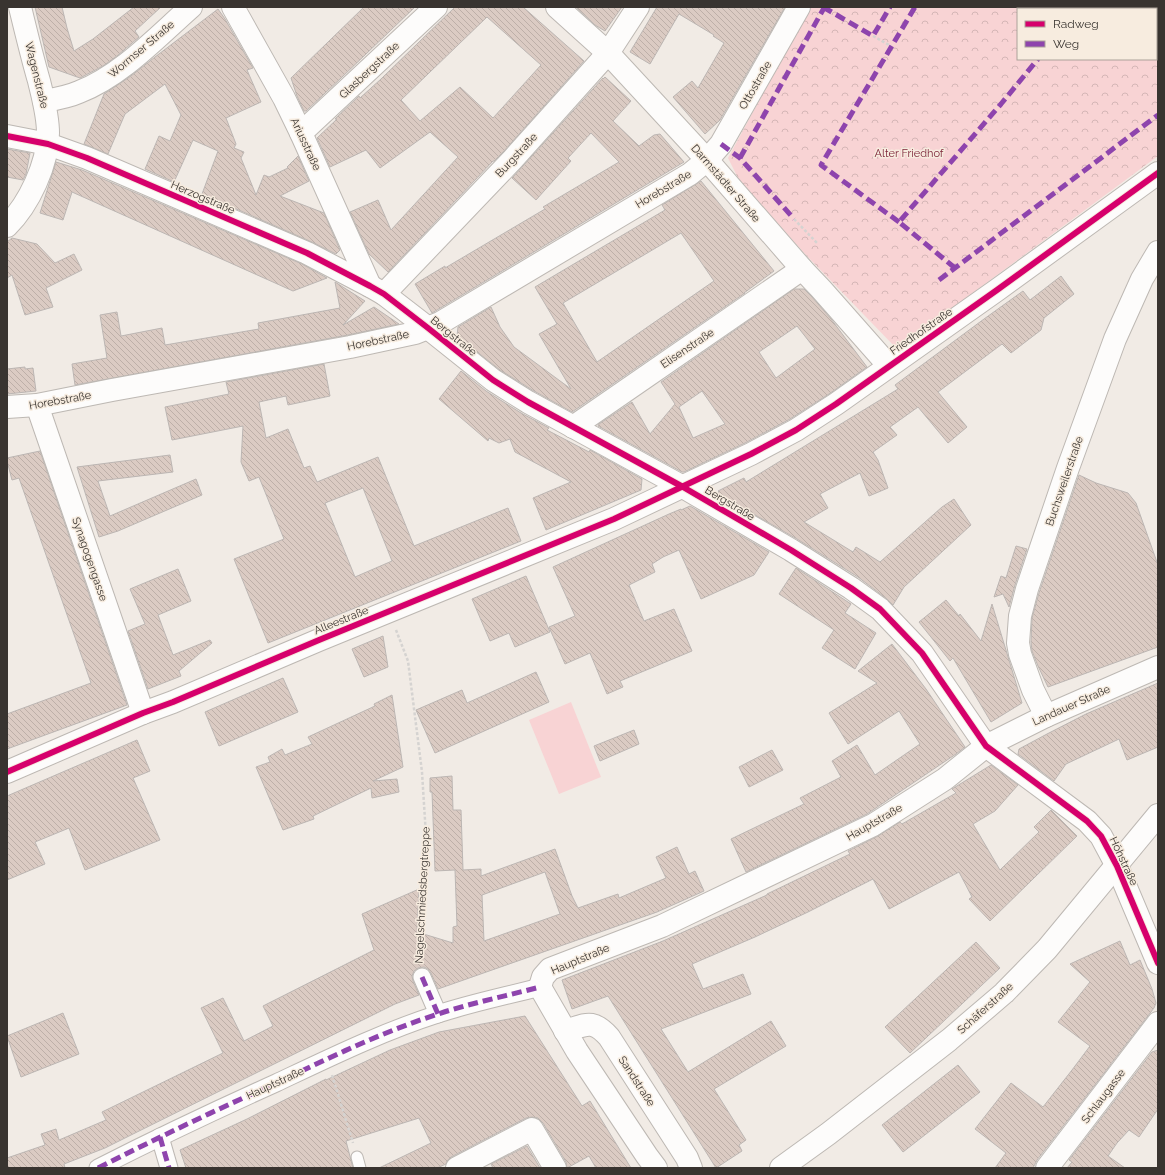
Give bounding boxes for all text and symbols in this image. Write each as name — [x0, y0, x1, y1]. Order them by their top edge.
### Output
legend — [1017, 8, 1157, 60]
text: Radweg — [1053, 17, 1099, 31]
street label: Wormser Straße — [106, 18, 177, 81]
text: Weg — [1053, 37, 1079, 51]
street label: Glasbergstraße — [337, 39, 402, 101]
street label: Wagenstraße — [22, 41, 51, 110]
street label: Ottostraße — [736, 58, 775, 112]
street label: Ariusstraße — [288, 116, 324, 173]
street label: Burgstraße — [493, 130, 540, 180]
street label: Darmstädter Straße — [688, 142, 763, 225]
park label: Alter Friedhof — [875, 147, 944, 160]
street label: Horebstraße — [633, 167, 694, 211]
street label: Herzogstraße — [169, 178, 237, 217]
street label: Friedhofstraße — [887, 305, 956, 358]
street label: Bergstraße — [428, 314, 480, 359]
street label: Elisenstraße — [658, 325, 717, 371]
street label: Horebstraße — [346, 327, 411, 353]
street label: Horebstraße — [28, 389, 93, 412]
street label: Buchsweilerstraße — [1043, 434, 1086, 528]
street label: Bergstraße — [703, 484, 757, 524]
street label: Synagogengasse — [69, 516, 110, 603]
street label: Alleestraße — [312, 603, 371, 637]
street label: Landauer Straße — [1030, 682, 1113, 728]
street label: Hauptstraße — [844, 801, 905, 844]
street label: Nagelschmiedsbergtreppe — [412, 826, 433, 964]
street label: Höhstraße — [1107, 835, 1141, 888]
street label: Hauptstraße — [549, 941, 612, 978]
street label: Schäferstraße — [955, 980, 1016, 1037]
street label: Sandstraße — [616, 1054, 658, 1109]
street label: Hauptstraße — [244, 1064, 307, 1103]
street label: Schlaugasse — [1079, 1066, 1128, 1126]

